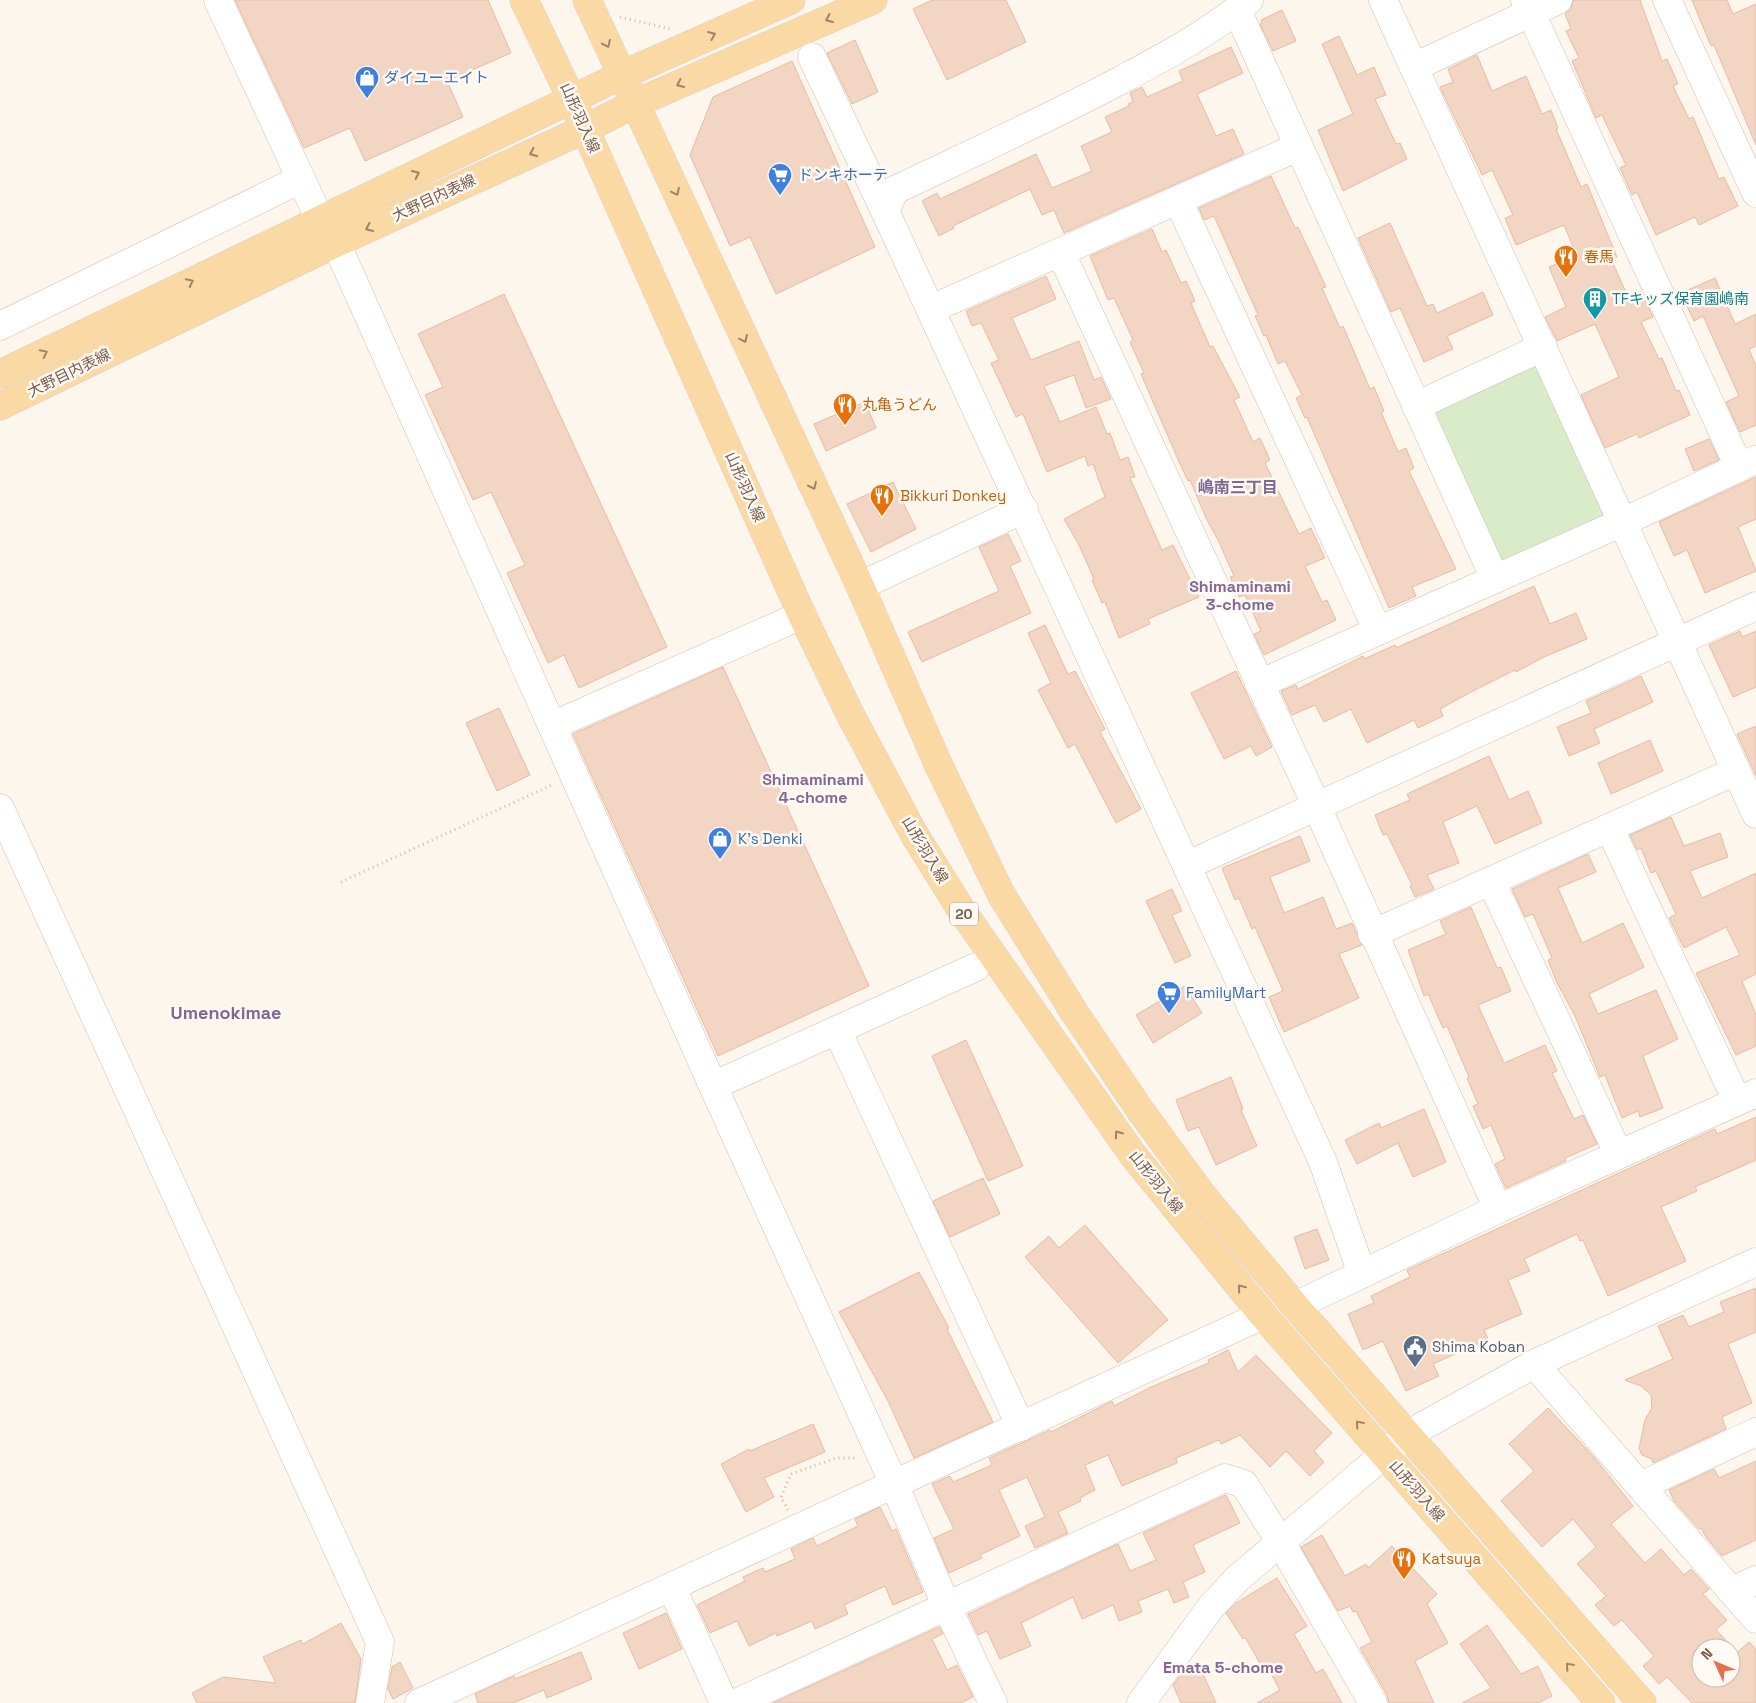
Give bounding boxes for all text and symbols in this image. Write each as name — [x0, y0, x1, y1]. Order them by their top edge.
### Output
one-way arrow — [825, 13, 834, 24]
one-way arrow — [707, 31, 716, 42]
one-way arrow — [601, 39, 612, 48]
shop icon: ダイユーエイト — [354, 65, 380, 99]
place label: ダイユーエイト — [384, 68, 489, 87]
one-way arrow — [676, 78, 685, 89]
street label: 山形羽入線 — [557, 80, 604, 156]
one-way arrow — [529, 147, 538, 158]
supermarket icon: ドンキホーテ — [767, 162, 793, 196]
place label: ドンキホーテ — [798, 165, 888, 184]
street label: 大野目内表線 — [389, 170, 479, 225]
one-way arrow — [411, 170, 420, 181]
one-way arrow — [670, 186, 680, 195]
one-way arrow — [365, 222, 374, 232]
restaurant icon: 春馬 — [1553, 244, 1579, 278]
place label: 春馬 — [1584, 247, 1614, 266]
one-way arrow — [185, 279, 194, 289]
building icon: TFキッズ保育園嶋南 — [1582, 286, 1608, 320]
place label: TFキッズ保育園嶋南 — [1612, 289, 1749, 308]
one-way arrow — [738, 334, 748, 343]
street label: 大野目内表線 — [24, 344, 113, 401]
one-way arrow — [39, 349, 48, 359]
restaurant icon: 丸亀うどん — [832, 392, 858, 426]
place label: 丸亀うどん — [862, 395, 937, 414]
street label: 山形羽入線 — [722, 449, 769, 525]
district label: 嶋南三丁目 — [1198, 477, 1278, 498]
one-way arrow — [807, 481, 817, 490]
restaurant icon: Bikkuri Donkey — [869, 483, 895, 517]
place label: Bikkuri Donkey — [900, 486, 1006, 505]
district label: Shimaminami 3-chome — [1189, 576, 1291, 615]
district label: Shimaminami 4-chome — [762, 769, 864, 808]
street label: 山形羽入線 — [898, 813, 953, 887]
shop icon: K's Denki — [707, 826, 733, 860]
place label: K's Denki — [738, 829, 802, 848]
road number: 20 — [950, 902, 978, 926]
supermarket icon: FamilyMart — [1156, 980, 1182, 1014]
place label: FamilyMart — [1186, 983, 1266, 1002]
district label: Umenokimae — [171, 1001, 281, 1024]
one-way arrow — [1115, 1130, 1124, 1140]
street label: 山形羽入線 — [1125, 1147, 1187, 1217]
one-way arrow — [1238, 1285, 1247, 1294]
public building icon: Shima Koban — [1402, 1334, 1428, 1368]
place label: Shima Koban — [1432, 1337, 1525, 1356]
one-way arrow — [1356, 1421, 1365, 1430]
street label: 山形羽入線 — [1386, 1456, 1449, 1525]
restaurant icon: Katsuya — [1391, 1546, 1417, 1580]
place label: Katsuya — [1422, 1549, 1481, 1568]
north arrow — [1691, 1638, 1741, 1688]
text: N — [1697, 1644, 1716, 1664]
district label: Emata 5-chome — [1163, 1657, 1283, 1678]
one-way arrow — [1566, 1663, 1575, 1672]

